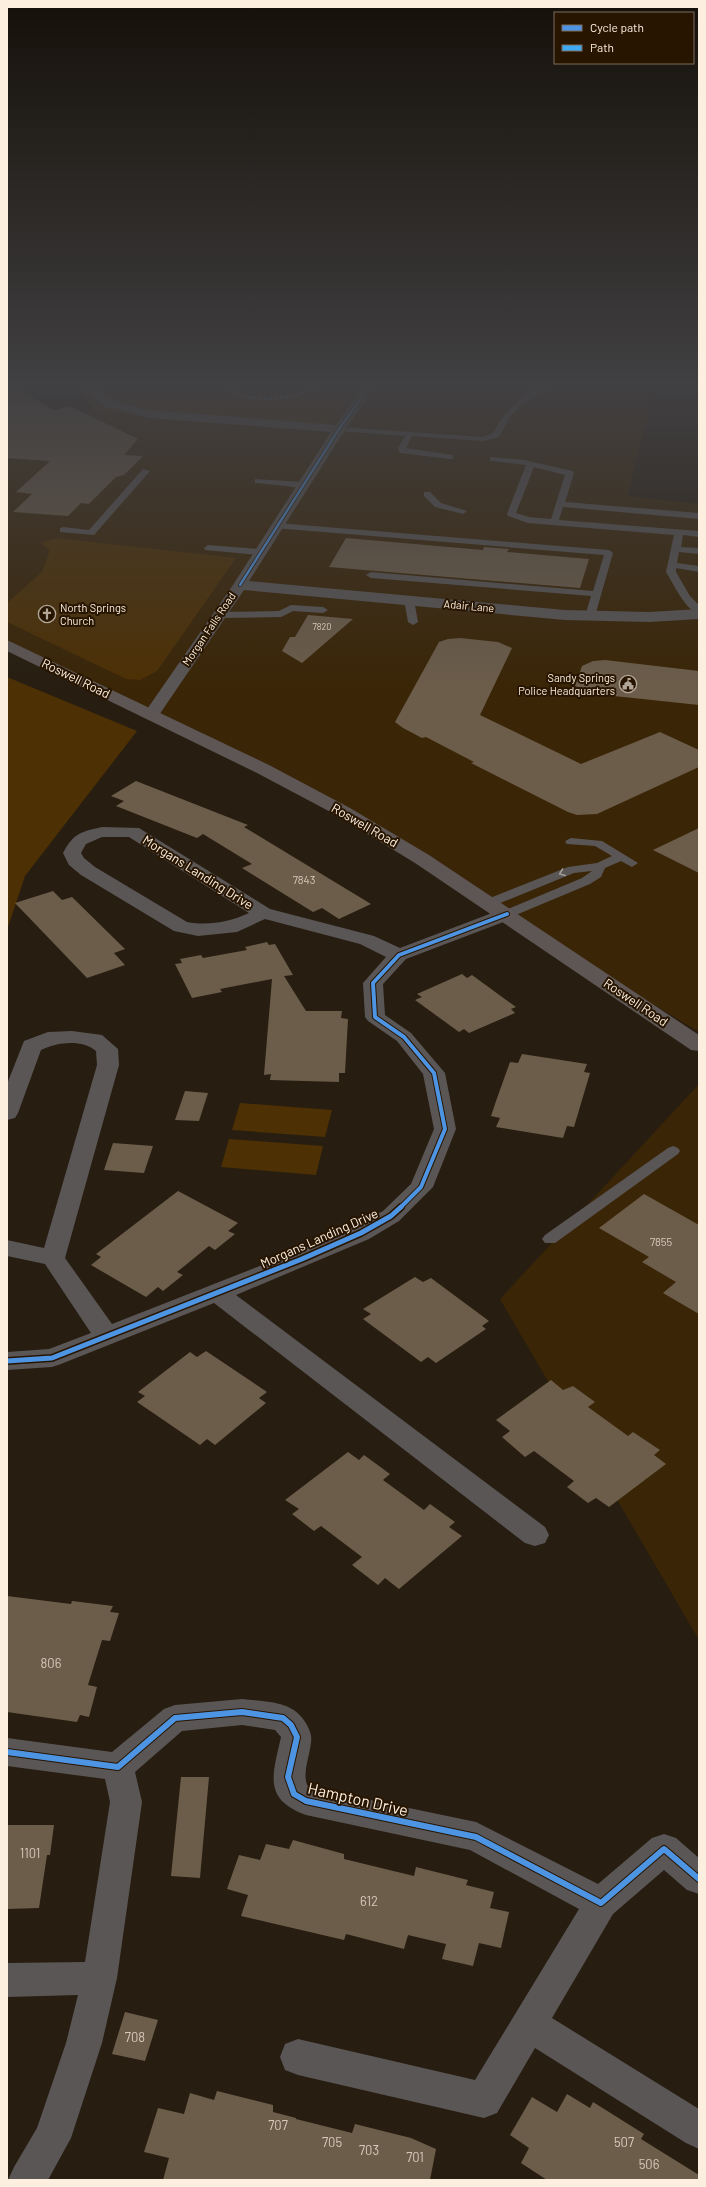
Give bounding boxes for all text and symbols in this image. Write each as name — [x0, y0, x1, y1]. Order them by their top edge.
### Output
legend — [554, 12, 694, 64]
text: Cycle path — [590, 20, 644, 34]
text: Path — [590, 40, 614, 54]
street label: Morgan Falls Road — [179, 590, 238, 668]
street label: Adair Lane — [443, 597, 495, 614]
place label: North Springs Church — [60, 601, 126, 627]
church icon: North Springs Church — [37, 604, 57, 624]
house number: 7820 — [313, 621, 331, 632]
street label: Roswell Road — [39, 655, 113, 701]
place label: Sandy Springs Police Headquarters — [518, 671, 615, 697]
public building icon: Sandy Springs Police Headquarters — [618, 674, 638, 694]
street label: Roswell Road — [329, 800, 401, 850]
street label: Morgans Landing Drive — [140, 831, 256, 913]
one-way arrow — [559, 869, 566, 877]
house number: 7843 — [293, 873, 315, 886]
street label: Roswell Road — [601, 975, 671, 1029]
street label: Morgans Landing Drive — [258, 1205, 380, 1271]
house number: 7855 — [650, 1235, 672, 1248]
house number: 806 — [41, 1655, 62, 1671]
street label: Hampton Drive — [306, 1778, 410, 1819]
house number: 1101 — [20, 1845, 40, 1861]
house number: 612 — [360, 1893, 378, 1909]
house number: 708 — [125, 2029, 145, 2045]
house number: 707 — [268, 2117, 288, 2133]
house number: 705 — [322, 2134, 342, 2150]
house number: 507 — [614, 2134, 634, 2150]
house number: 703 — [359, 2142, 379, 2158]
house number: 701 — [406, 2149, 424, 2165]
house number: 506 — [639, 2156, 660, 2172]

